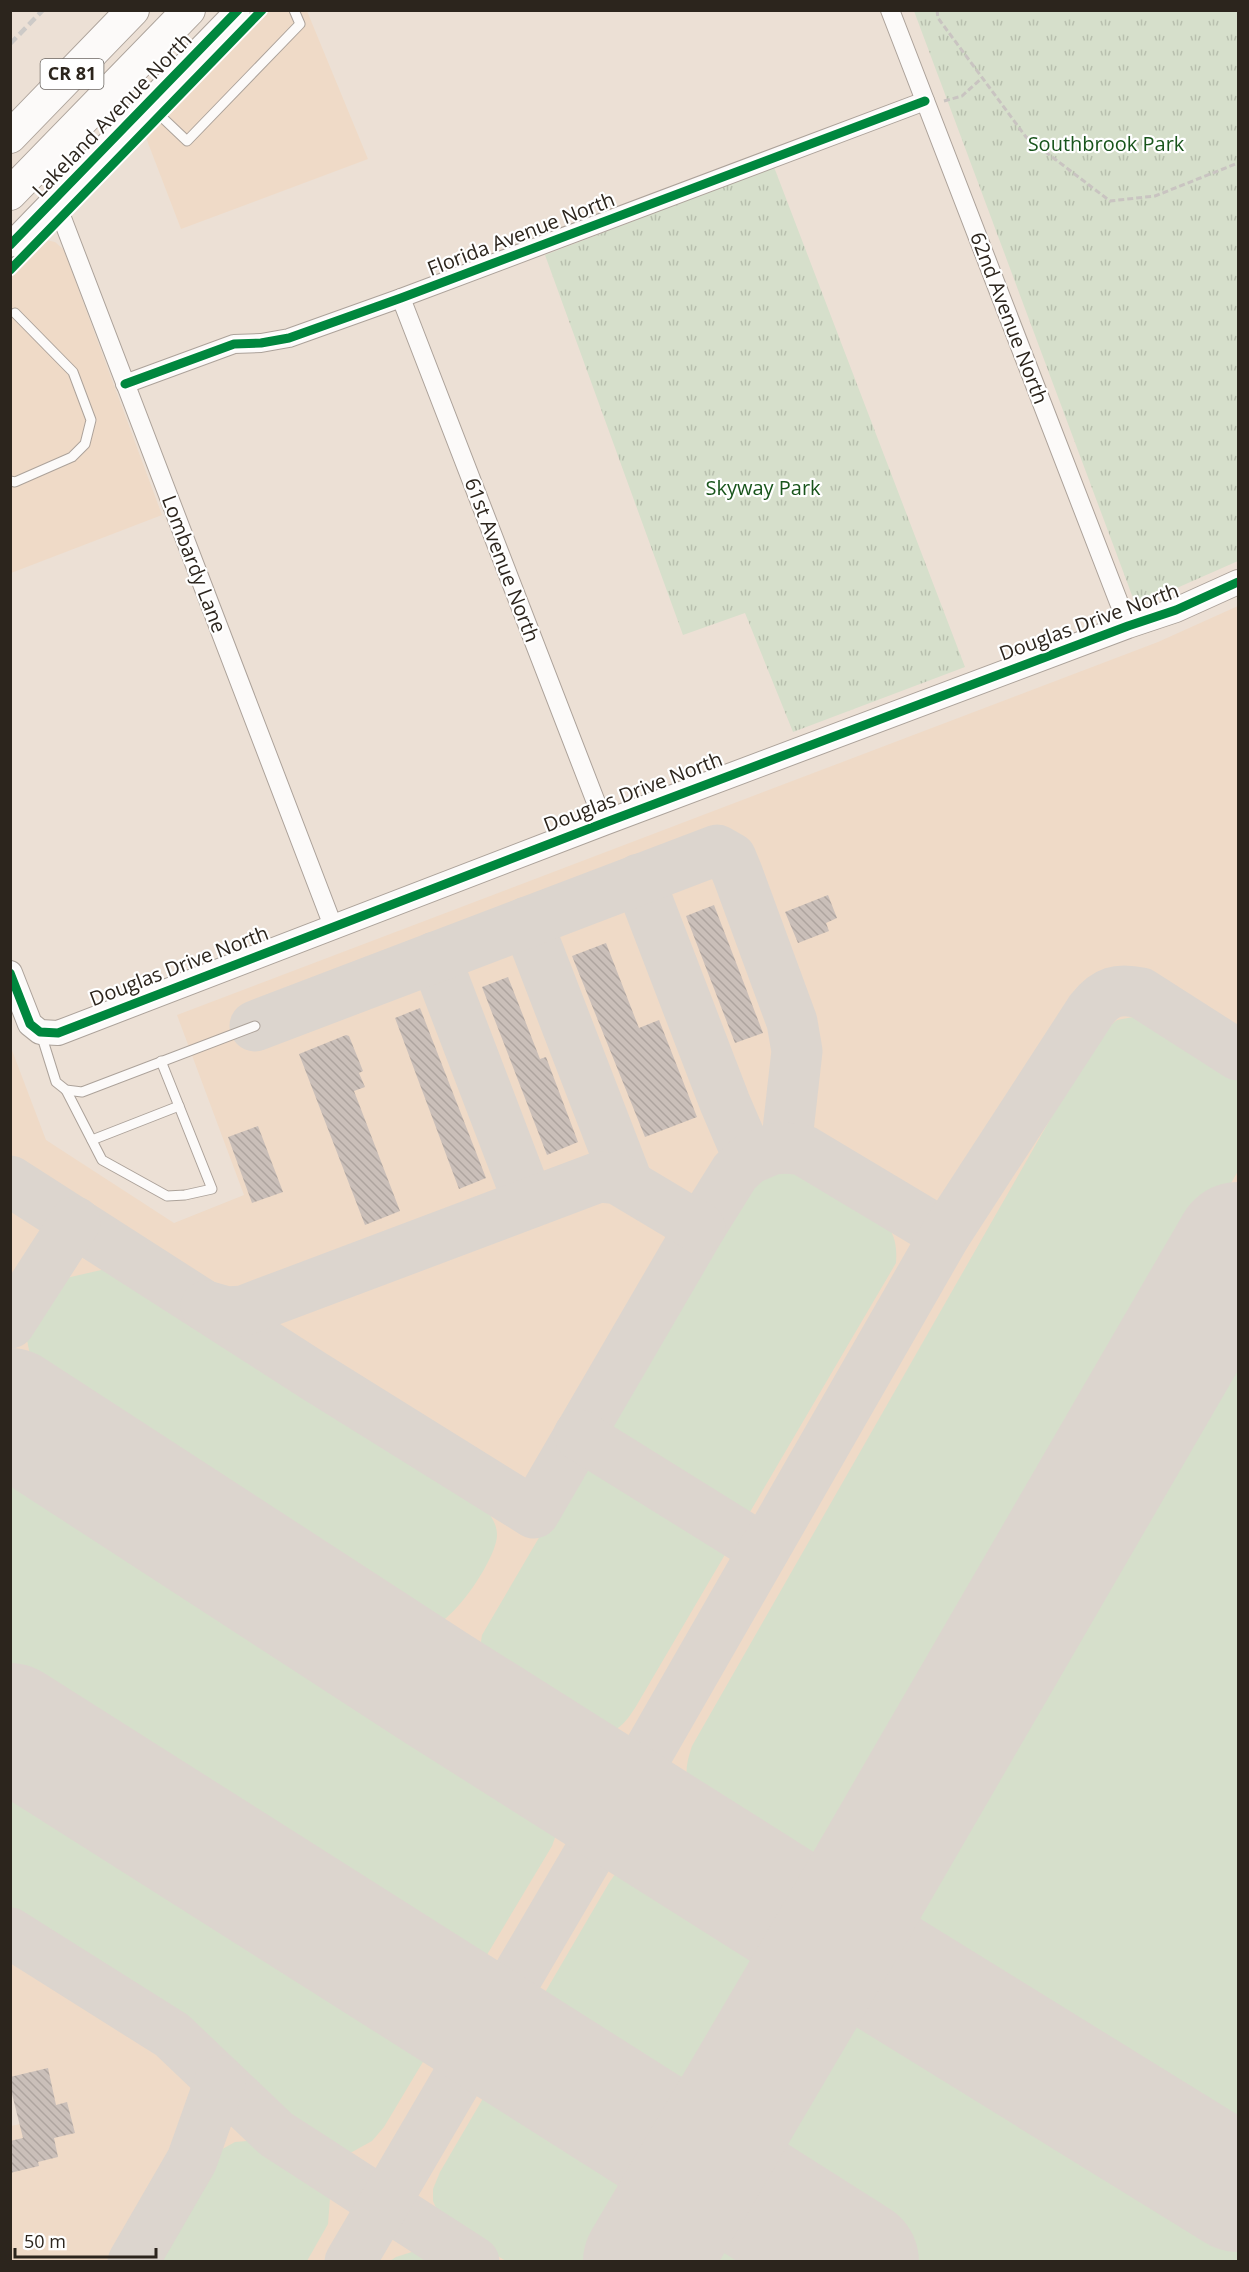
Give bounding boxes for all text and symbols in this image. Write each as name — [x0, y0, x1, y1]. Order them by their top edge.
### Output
street label: Lakeland Avenue North — [26, 27, 197, 203]
road number: CR 81 — [40, 59, 104, 89]
park label: Southbrook Park — [1028, 130, 1185, 157]
street label: Florida Avenue North — [423, 185, 618, 282]
street label: 62nd Avenue North — [964, 228, 1055, 408]
street label: 61st Avenue North — [459, 474, 546, 646]
park label: Skyway Park — [705, 474, 821, 501]
street label: Lombardy Lane — [156, 491, 233, 636]
street label: Douglas Drive North — [995, 576, 1182, 667]
street label: Douglas Drive North — [540, 745, 726, 838]
street label: Douglas Drive North — [86, 919, 272, 1012]
scale bar — [15, 2221, 156, 2259]
text: 50 m — [24, 2229, 66, 2253]

